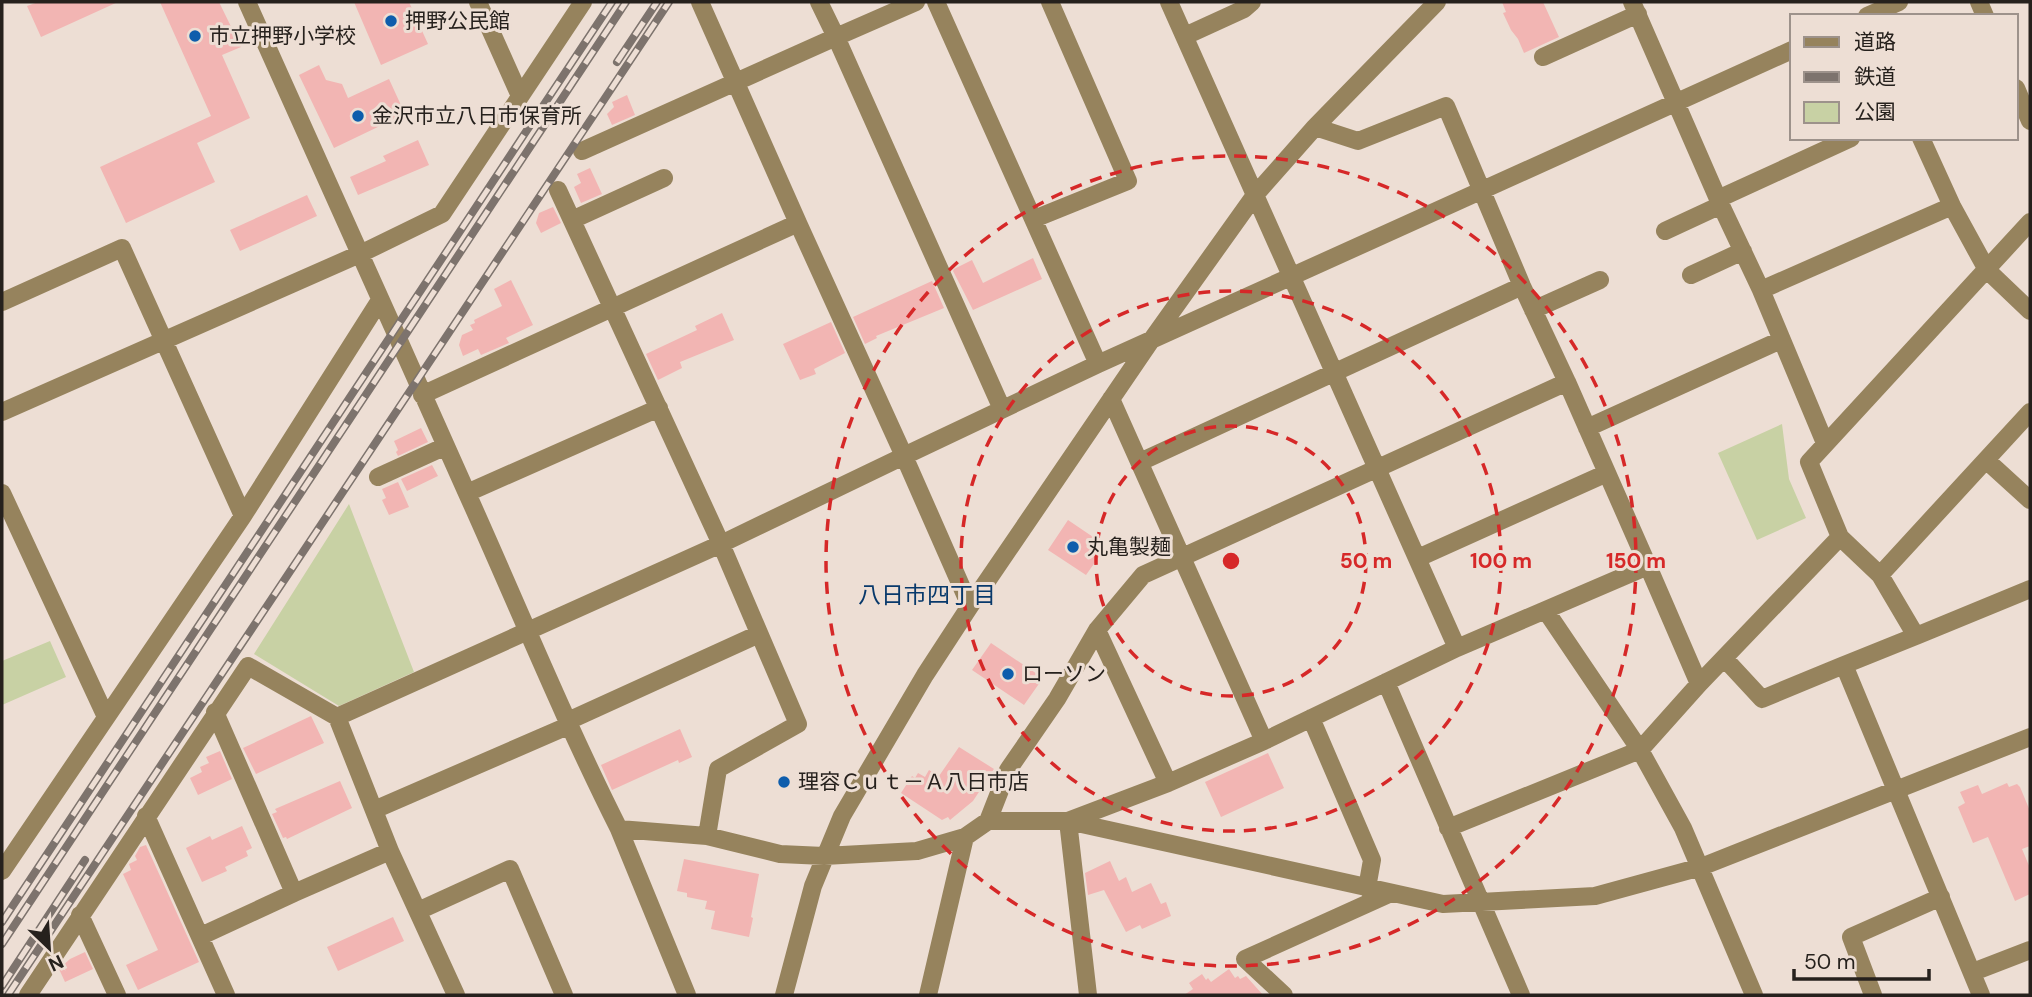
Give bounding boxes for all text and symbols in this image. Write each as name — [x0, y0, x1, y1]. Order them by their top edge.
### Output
place label: 押野公民館 — [405, 7, 510, 35]
marker: 押野公民館 — [383, 13, 399, 29]
legend — [1790, 14, 2018, 140]
place label: 市立押野小学校 — [209, 22, 356, 50]
marker: 市立押野小学校 — [187, 28, 203, 44]
text: 道路 — [1854, 28, 1896, 56]
text: 鉄道 — [1854, 63, 1896, 91]
text: 公園 — [1854, 98, 1896, 126]
place label: 金沢市立八日市保育所 — [372, 102, 582, 130]
marker: 金沢市立八日市保育所 — [350, 108, 366, 124]
place label: 丸亀製麺 — [1087, 533, 1171, 561]
marker: 丸亀製麺 — [1065, 539, 1081, 555]
text: 50 m — [1340, 547, 1392, 575]
text: 100 m — [1470, 547, 1532, 575]
text: 150 m — [1606, 547, 1666, 575]
centre of rings — [1219, 549, 1243, 573]
district label: 八日市四丁目 — [858, 580, 996, 610]
place label: ローソン — [1022, 660, 1106, 688]
marker: ローソン — [1000, 666, 1016, 682]
place label: 理容Ｃｕｔ－Ａ八日市店 — [798, 768, 1029, 796]
marker: 理容Ｃｕｔ－Ａ八日市店 — [776, 774, 792, 790]
north arrow — [14, 913, 84, 983]
scale bar — [1794, 937, 1929, 981]
text: 50 m — [1804, 948, 1855, 976]
text: N — [44, 949, 68, 977]

